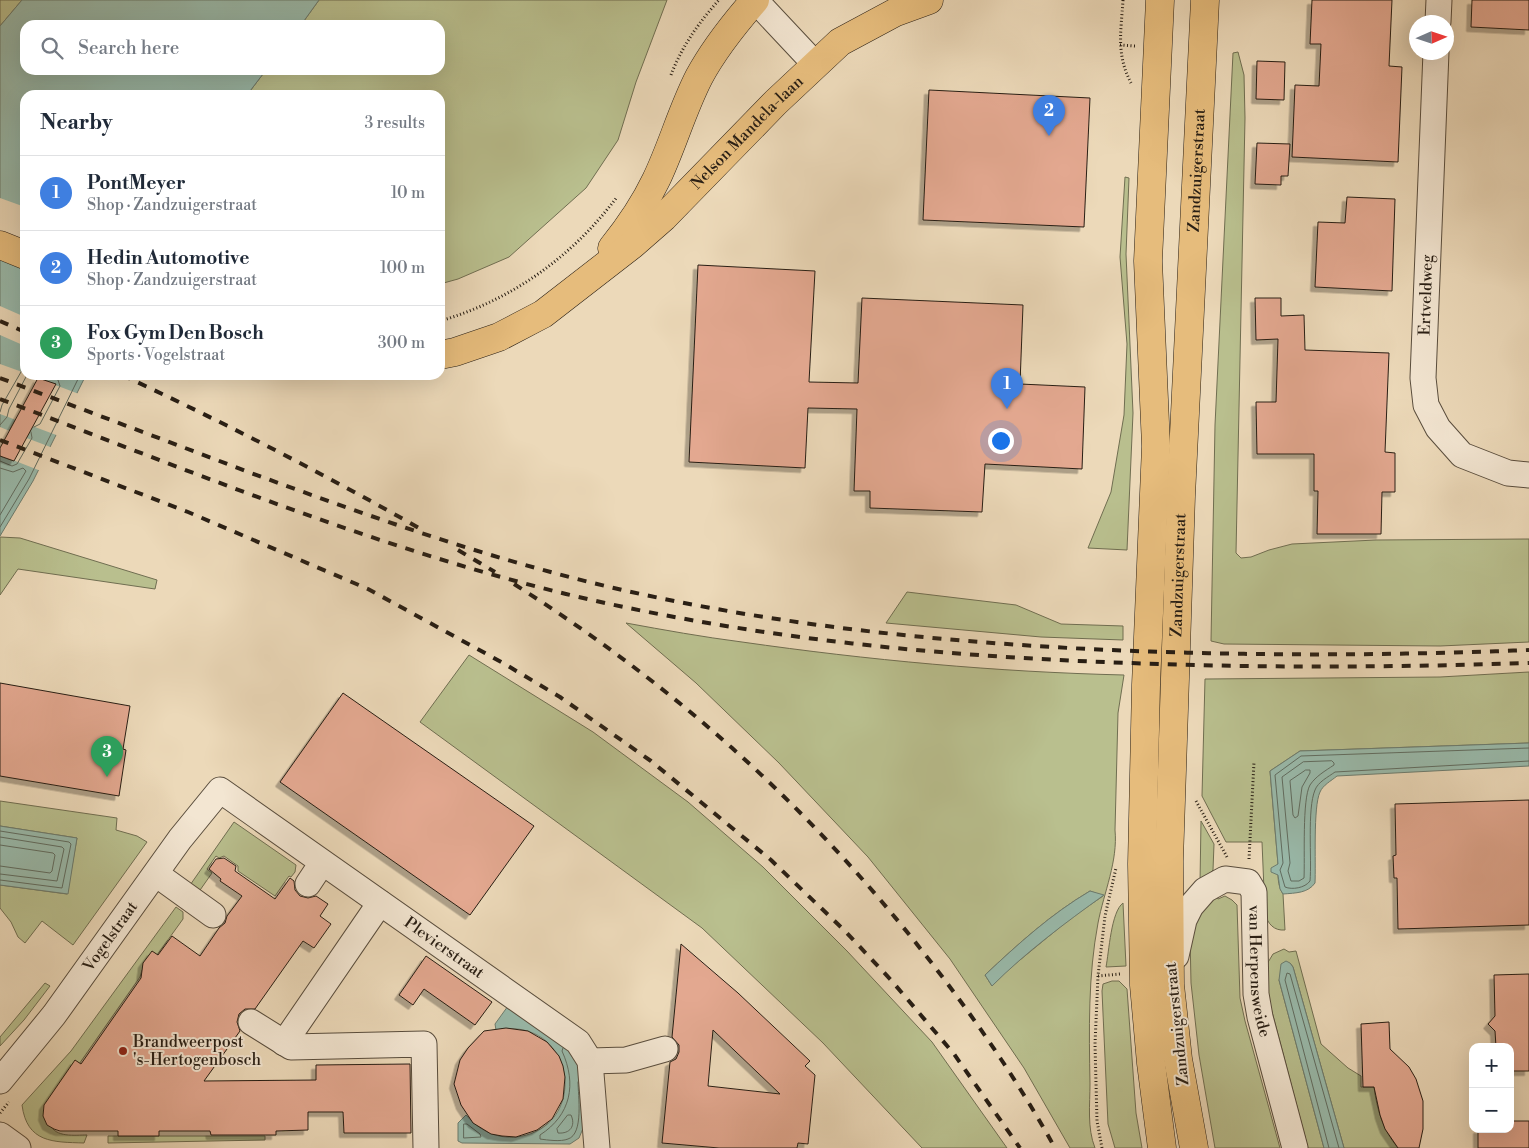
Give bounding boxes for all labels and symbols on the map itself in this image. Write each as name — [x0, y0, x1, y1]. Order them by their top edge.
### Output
north arrow — [1409, 15, 1454, 60]
street label: Nelson Mandela-laan — [686, 71, 808, 194]
pin: 2 — [1033, 95, 1065, 136]
street label: Zandzuigerstraat — [1184, 108, 1210, 233]
street label: Ertveldweg — [1415, 253, 1437, 336]
pin: 1 — [991, 368, 1023, 409]
your location — [988, 428, 1014, 454]
street label: Zandzuigerstraat — [1166, 512, 1190, 637]
pin: 3 — [91, 736, 123, 777]
street label: Vogelstraat — [78, 897, 142, 976]
street label: van Herpensweide — [1244, 904, 1275, 1039]
street label: Plevierstraat — [400, 913, 488, 983]
street label: Zandzuigerstraat — [1161, 961, 1193, 1087]
place label: Brandweerpost 's-Hertogenbosch — [132, 1032, 261, 1070]
marker: Brandweerpost 's-Hertogenbosch — [117, 1045, 129, 1057]

